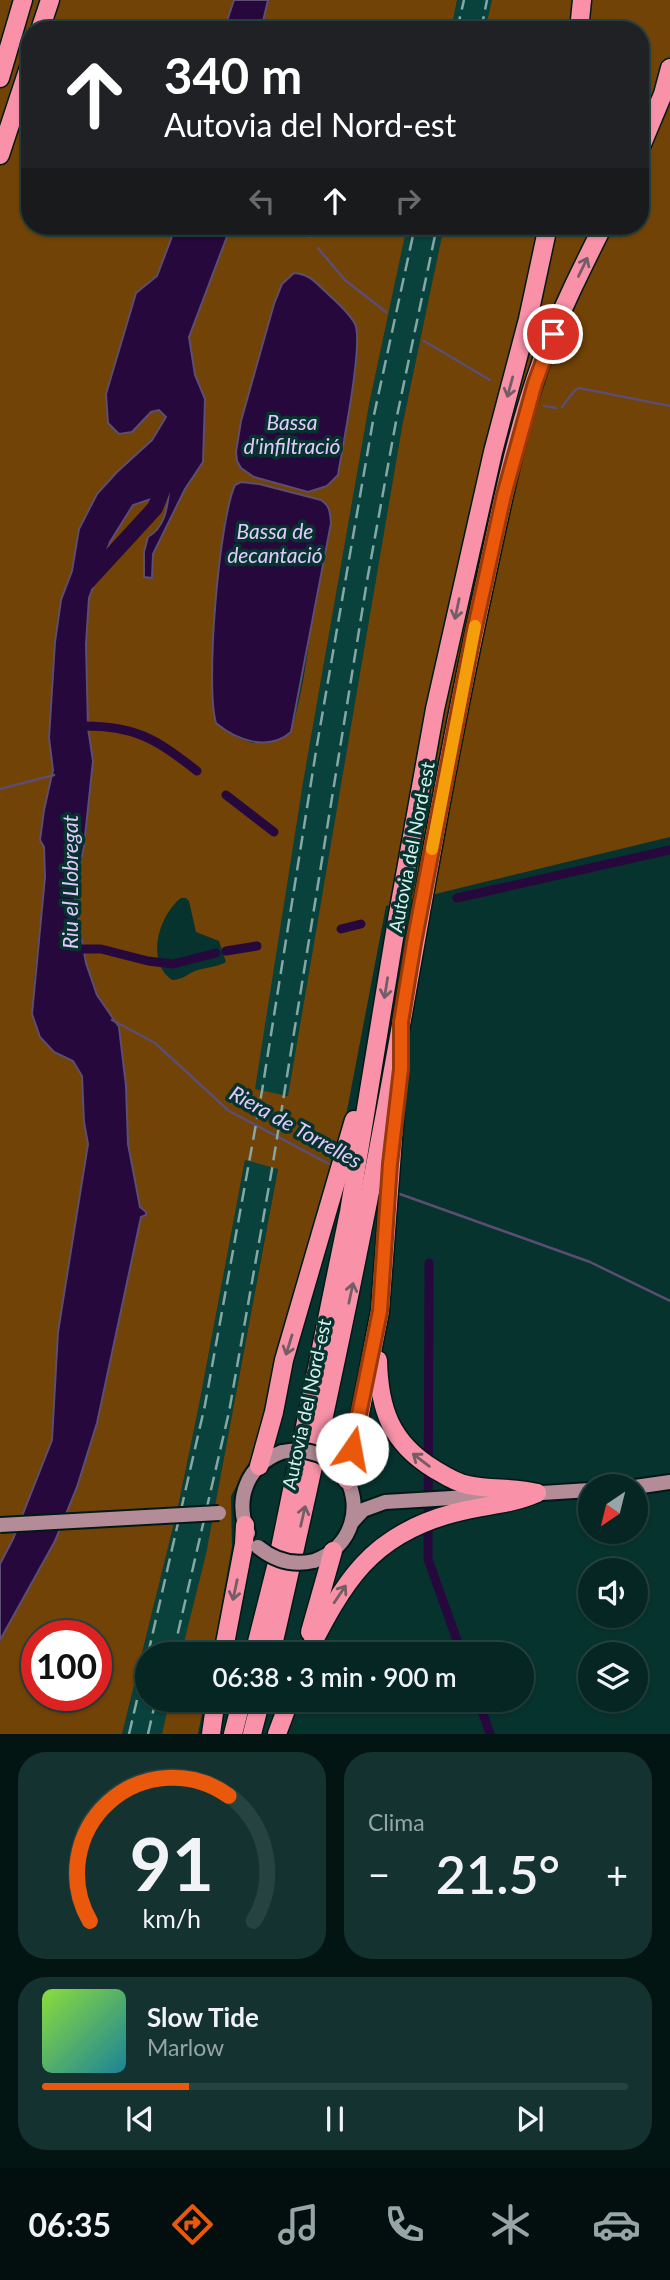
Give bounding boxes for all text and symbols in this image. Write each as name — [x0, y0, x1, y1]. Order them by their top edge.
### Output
text: 340 m — [164, 46, 302, 104]
icon: ahead — [49, 49, 140, 140]
text: Autovia del Nord-est — [164, 105, 456, 144]
icon: left — [243, 182, 281, 220]
icon: ahead — [316, 182, 354, 220]
icon: right — [389, 182, 427, 220]
one-way arrow — [576, 257, 590, 278]
pin — [523, 304, 583, 364]
icon: arrive — [534, 315, 572, 353]
one-way arrow — [503, 376, 516, 398]
water label: Bassa d'infiltració — [244, 409, 341, 458]
water label: Bassa de decantació — [227, 518, 323, 567]
one-way arrow — [450, 597, 463, 620]
street label: Autovia del Nord-est — [383, 759, 439, 934]
water label: Riu el Llobregat — [57, 814, 82, 949]
one-way arrow — [379, 976, 392, 999]
water label: Riera de Torrelles — [226, 1080, 366, 1172]
one-way arrow — [345, 1282, 359, 1305]
street label: Autovia del Nord-est — [277, 1317, 335, 1491]
one-way arrow — [281, 1334, 294, 1356]
position arrow — [315, 1412, 389, 1486]
one-way arrow — [412, 1452, 430, 1467]
north arrow — [578, 1474, 648, 1544]
map controls — [578, 1474, 648, 1712]
one-way arrow — [297, 1505, 310, 1528]
button: sound — [578, 1558, 648, 1628]
one-way arrow — [228, 1578, 242, 1601]
one-way arrow — [333, 1584, 347, 1604]
speed limit sign: 100 — [21, 1620, 112, 1711]
button: layers — [578, 1642, 648, 1712]
text: 06:38 · 3 min · 900 m — [212, 1661, 457, 1693]
text: Clima — [368, 1808, 425, 1836]
text: 91 — [130, 1820, 214, 1908]
text: 21.5° — [436, 1843, 560, 1905]
text: − — [368, 1851, 390, 1897]
text: + — [606, 1851, 628, 1897]
text: km/h — [143, 1903, 201, 1933]
text: Slow Tide — [147, 2001, 259, 2033]
text: Marlow — [147, 2033, 224, 2061]
icon: previous — [121, 2100, 159, 2138]
icon: pause — [316, 2100, 354, 2138]
icon: next — [511, 2100, 549, 2138]
icon: directions — [168, 2200, 217, 2249]
icon: music — [274, 2200, 323, 2249]
icon: phone — [380, 2200, 429, 2249]
icon: climate — [486, 2200, 535, 2249]
icon: car — [592, 2200, 641, 2249]
text: 06:35 — [29, 2205, 111, 2244]

